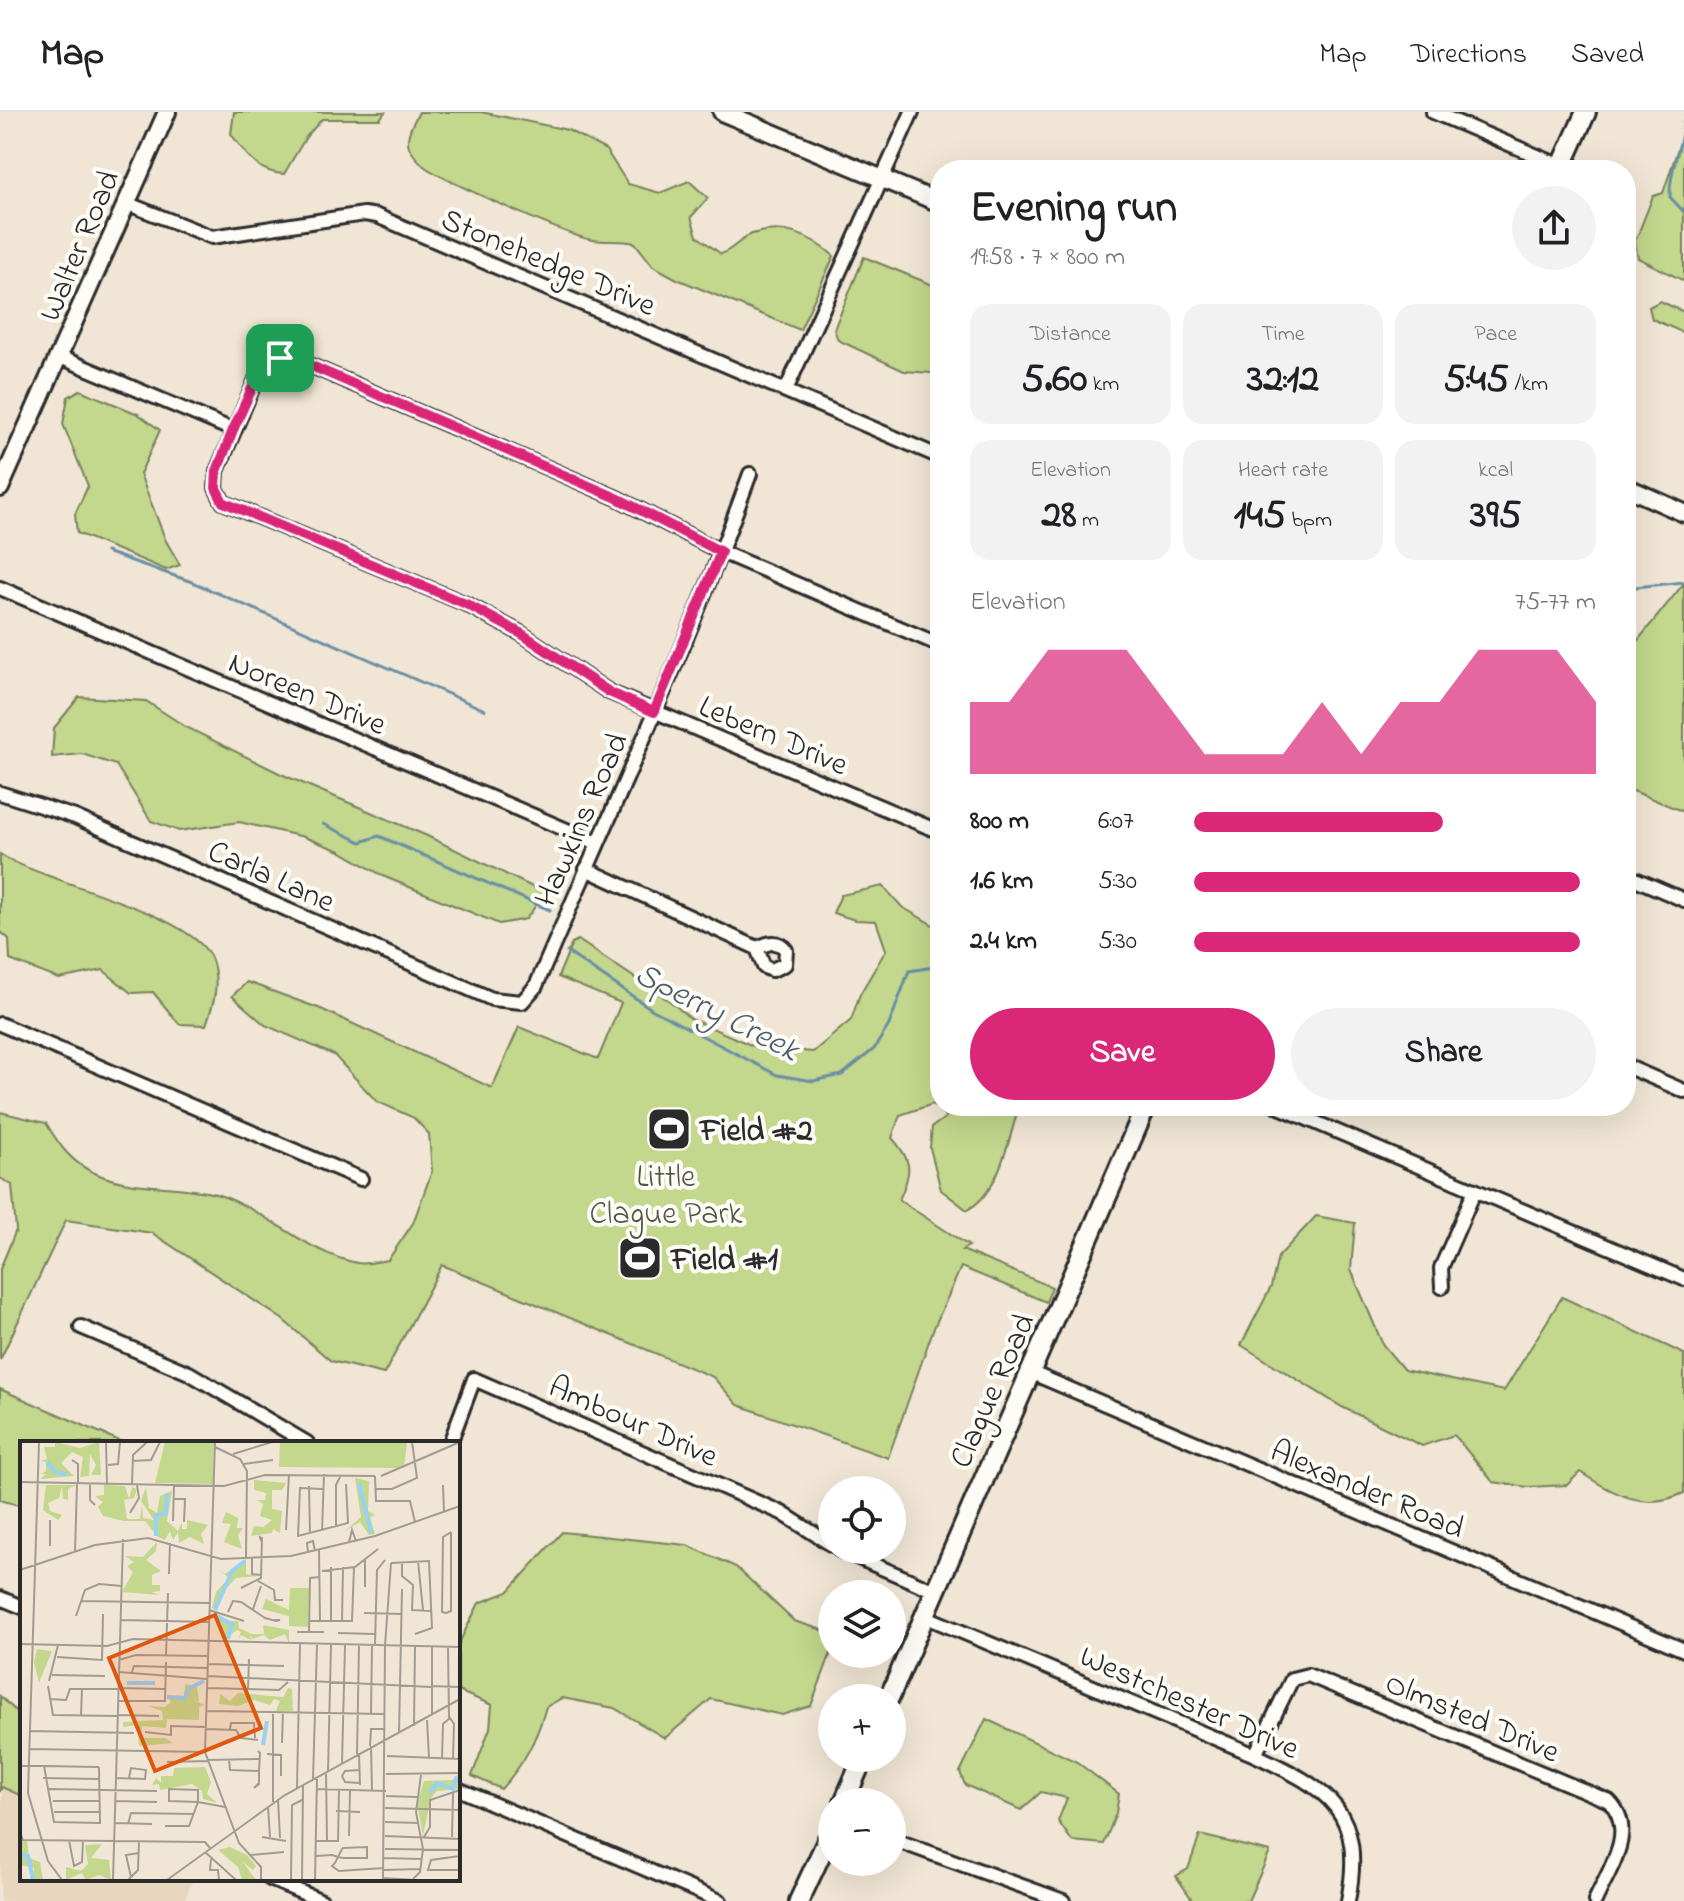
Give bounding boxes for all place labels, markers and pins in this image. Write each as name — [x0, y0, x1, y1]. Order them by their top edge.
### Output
pin — [246, 324, 314, 392]
sports icon: Field #2 — [645, 1105, 693, 1153]
place label: Field #2 — [698, 1109, 813, 1156]
sports icon: Field #1 — [616, 1234, 664, 1282]
place label: Field #1 — [669, 1238, 778, 1285]

